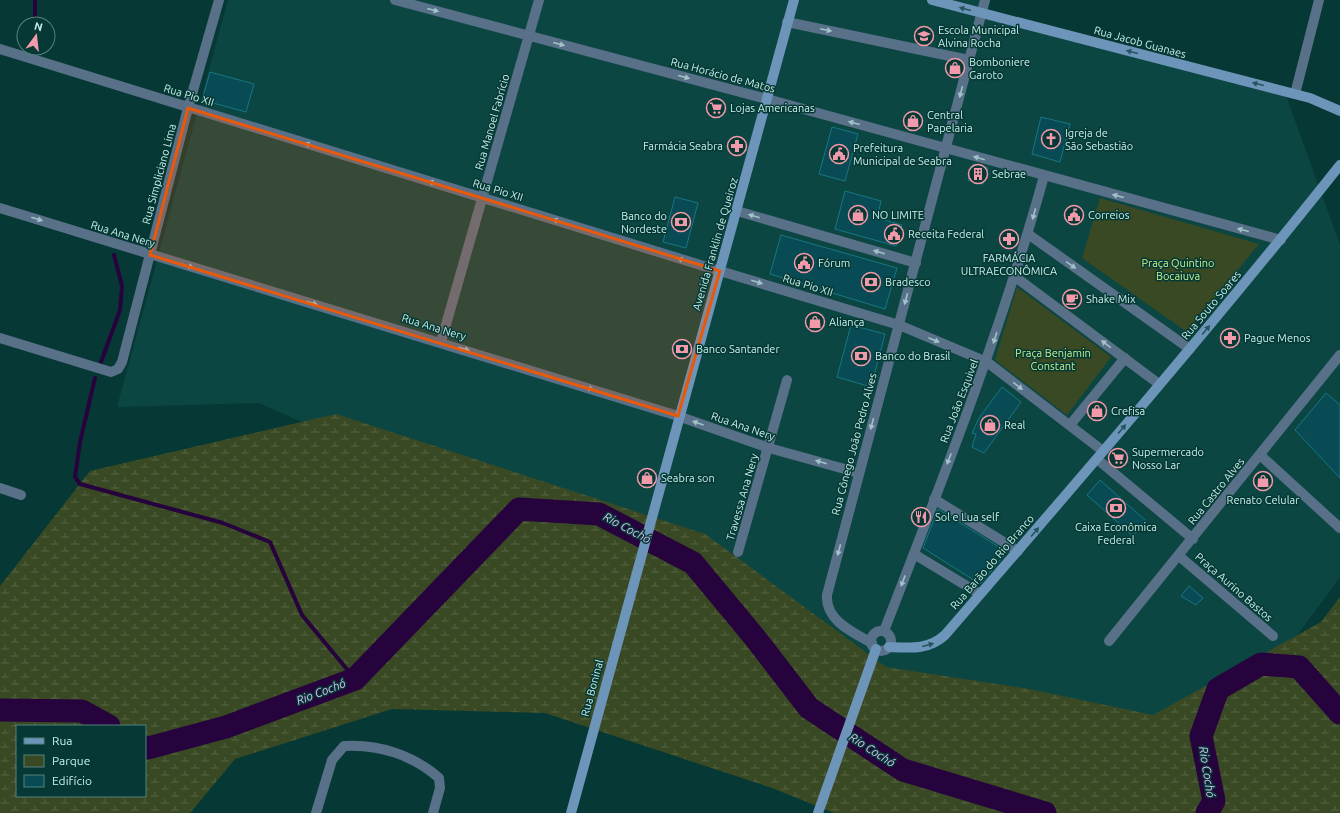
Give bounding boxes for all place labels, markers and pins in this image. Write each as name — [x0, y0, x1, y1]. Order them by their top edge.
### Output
place label: Escola Municipal Alvina Rocha — [938, 24, 1019, 49]
school or university icon: Escola Municipal Alvina Rocha — [913, 25, 935, 47]
place label: Bomboniere Garoto — [969, 56, 1030, 81]
shop icon: Bomboniere Garoto — [944, 57, 966, 79]
supermarket icon: Lojas Americanas — [705, 97, 727, 119]
place label: Lojas Americanas — [730, 102, 815, 114]
place label: Central Papelaria — [927, 109, 973, 134]
shop icon: Central Papelaria — [902, 110, 924, 132]
place label: Igreja de São Sebastião — [1065, 127, 1133, 152]
church icon: Igreja de São Sebastião — [1040, 128, 1062, 150]
pharmacy icon: Farmácia Seabra — [726, 135, 748, 157]
place label: Farmácia Seabra — [643, 140, 723, 152]
place label: Prefeitura Municipal de Seabra — [853, 142, 952, 167]
public building icon: Prefeitura Municipal de Seabra — [828, 143, 850, 165]
building icon: Sebrae — [967, 163, 989, 185]
place label: Sebrae — [992, 168, 1026, 180]
shop icon: NO LIMITE — [847, 204, 869, 226]
public building icon: Correios — [1063, 204, 1085, 226]
place label: NO LIMITE — [872, 209, 924, 221]
place label: Correios — [1088, 209, 1130, 221]
place label: Banco do Nordeste — [621, 210, 667, 235]
bank icon: Banco do Nordeste — [670, 211, 692, 233]
public building icon: Receita Federal — [883, 223, 905, 245]
place label: Receita Federal — [908, 228, 984, 240]
pharmacy icon: FARMÁCIA ULTRAECONÔMICA — [998, 228, 1020, 250]
place label: FARMÁCIA ULTRAECONÔMICA — [961, 251, 1058, 277]
public building icon: Fórum — [793, 252, 815, 274]
place label: Fórum — [818, 257, 850, 269]
bank icon: Bradesco — [860, 271, 882, 293]
place label: Bradesco — [885, 276, 931, 288]
cafe icon: Shake Mix — [1061, 288, 1083, 310]
place label: Shake Mix — [1086, 293, 1136, 305]
shop icon: Aliança — [804, 311, 826, 333]
place label: Aliança — [829, 316, 864, 328]
pharmacy icon: Pague Menos — [1219, 327, 1241, 349]
place label: Pague Menos — [1244, 332, 1311, 344]
bank icon: Banco Santander — [671, 338, 693, 360]
place label: Banco Santander — [696, 343, 780, 355]
bank icon: Banco do Brasil — [850, 345, 872, 367]
place label: Banco do Brasil — [875, 350, 951, 362]
shop icon: Crefisa — [1086, 400, 1108, 422]
place label: Crefisa — [1111, 405, 1145, 417]
shop icon: Real — [979, 414, 1001, 436]
place label: Real — [1004, 419, 1026, 431]
place label: Supermercado Nosso Lar — [1132, 446, 1204, 471]
supermarket icon: Supermercado Nosso Lar — [1107, 447, 1129, 469]
shop icon: Seabra son — [636, 467, 658, 489]
shop icon: Renato Celular — [1252, 470, 1274, 492]
place label: Seabra son — [661, 472, 715, 484]
place label: Renato Celular — [1227, 494, 1300, 506]
bank icon: Caixa Econômica Federal — [1105, 497, 1127, 519]
restaurant icon: Sol e Lua self — [910, 506, 932, 528]
place label: Sol e Lua self — [935, 511, 1000, 523]
place label: Caixa Econômica Federal — [1075, 521, 1157, 546]

